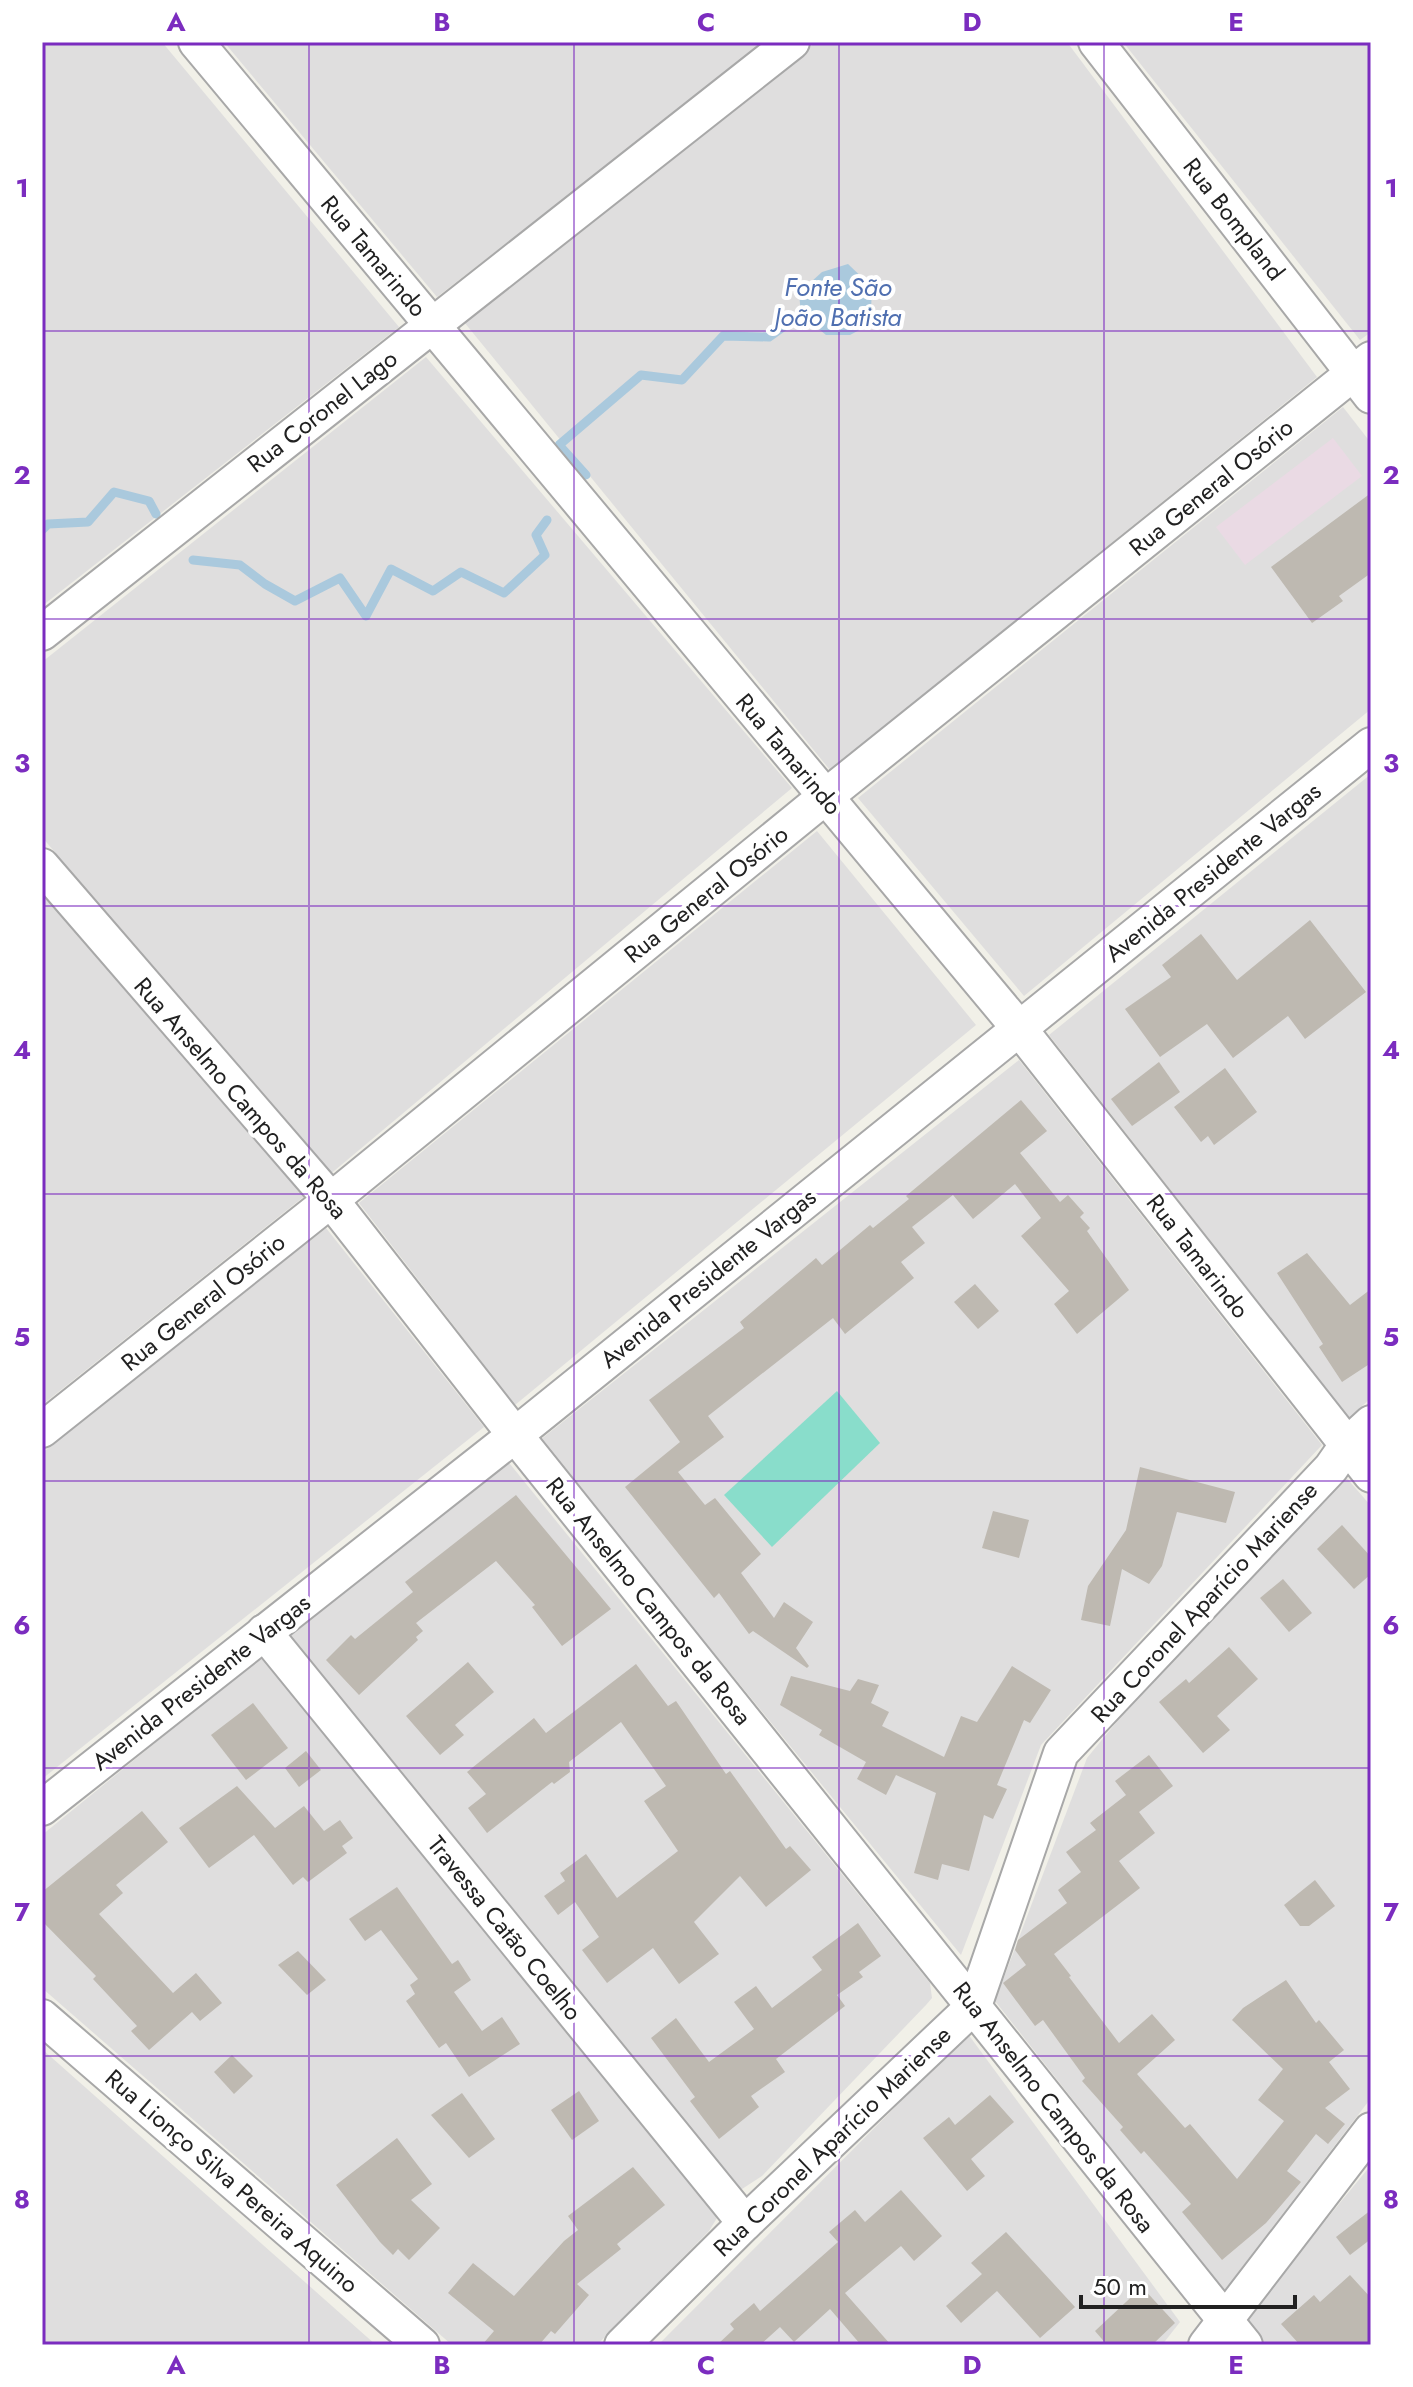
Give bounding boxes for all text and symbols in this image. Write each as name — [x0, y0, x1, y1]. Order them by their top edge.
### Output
text: A — [165, 3, 186, 41]
text: B — [433, 3, 451, 41]
text: C — [697, 3, 715, 41]
text: D — [962, 3, 982, 41]
text: E — [1228, 3, 1244, 41]
street label: Rua Bompland — [1175, 150, 1293, 288]
text: 1 — [15, 169, 29, 207]
text: 1 — [1384, 169, 1398, 207]
street label: Rua Tamarindo — [313, 188, 435, 324]
water label: Fonte São João Batista — [769, 268, 902, 336]
street label: Rua Coronel Lago — [239, 341, 405, 481]
street label: Rua General Osório — [1121, 410, 1301, 564]
text: 2 — [13, 456, 31, 494]
text: 2 — [1382, 456, 1400, 494]
street label: Rua Tamarindo — [728, 686, 850, 822]
text: 3 — [14, 744, 30, 782]
text: 3 — [1383, 744, 1399, 782]
street label: Avenida Presidente Vargas — [1097, 774, 1329, 970]
street label: Rua General Osório — [616, 817, 796, 971]
street label: Rua Anselmo Campos da Rosa — [126, 969, 356, 1227]
text: 4 — [13, 1031, 31, 1069]
text: 4 — [1382, 1031, 1400, 1069]
street label: Avenida Presidente Vargas — [592, 1180, 824, 1376]
street label: Rua Tamarindo — [1138, 1186, 1258, 1326]
street label: Rua General Osório — [113, 1225, 293, 1379]
text: 5 — [14, 1318, 30, 1356]
text: 5 — [1383, 1318, 1399, 1356]
street label: Rua Anselmo Campos da Rosa — [538, 1469, 760, 1733]
street label: Rua Coronel Aparício Mariense — [1082, 1473, 1326, 1731]
street label: Avenida Presidente Vargas — [84, 1585, 318, 1779]
text: 6 — [13, 1606, 31, 1644]
text: 6 — [1382, 1606, 1400, 1644]
street label: Travessa Catão Coelho — [420, 1828, 590, 2028]
text: 7 — [14, 1893, 30, 1931]
text: 7 — [1383, 1893, 1399, 1931]
street label: Rua Anselmo Campos da Rosa — [945, 1974, 1163, 2240]
street label: Rua Coronel Aparício Mariense — [705, 2018, 959, 2264]
street label: Rua Lionço Silva Pereira Aquino — [98, 2061, 366, 2301]
text: 8 — [14, 2180, 30, 2218]
text: 8 — [1383, 2180, 1399, 2218]
scale bar — [1081, 2259, 1295, 2309]
text: 50 m — [1093, 2269, 1147, 2304]
text: A — [165, 2346, 186, 2384]
text: B — [433, 2346, 451, 2384]
text: C — [697, 2346, 715, 2384]
text: D — [962, 2346, 982, 2384]
text: E — [1228, 2346, 1244, 2384]

